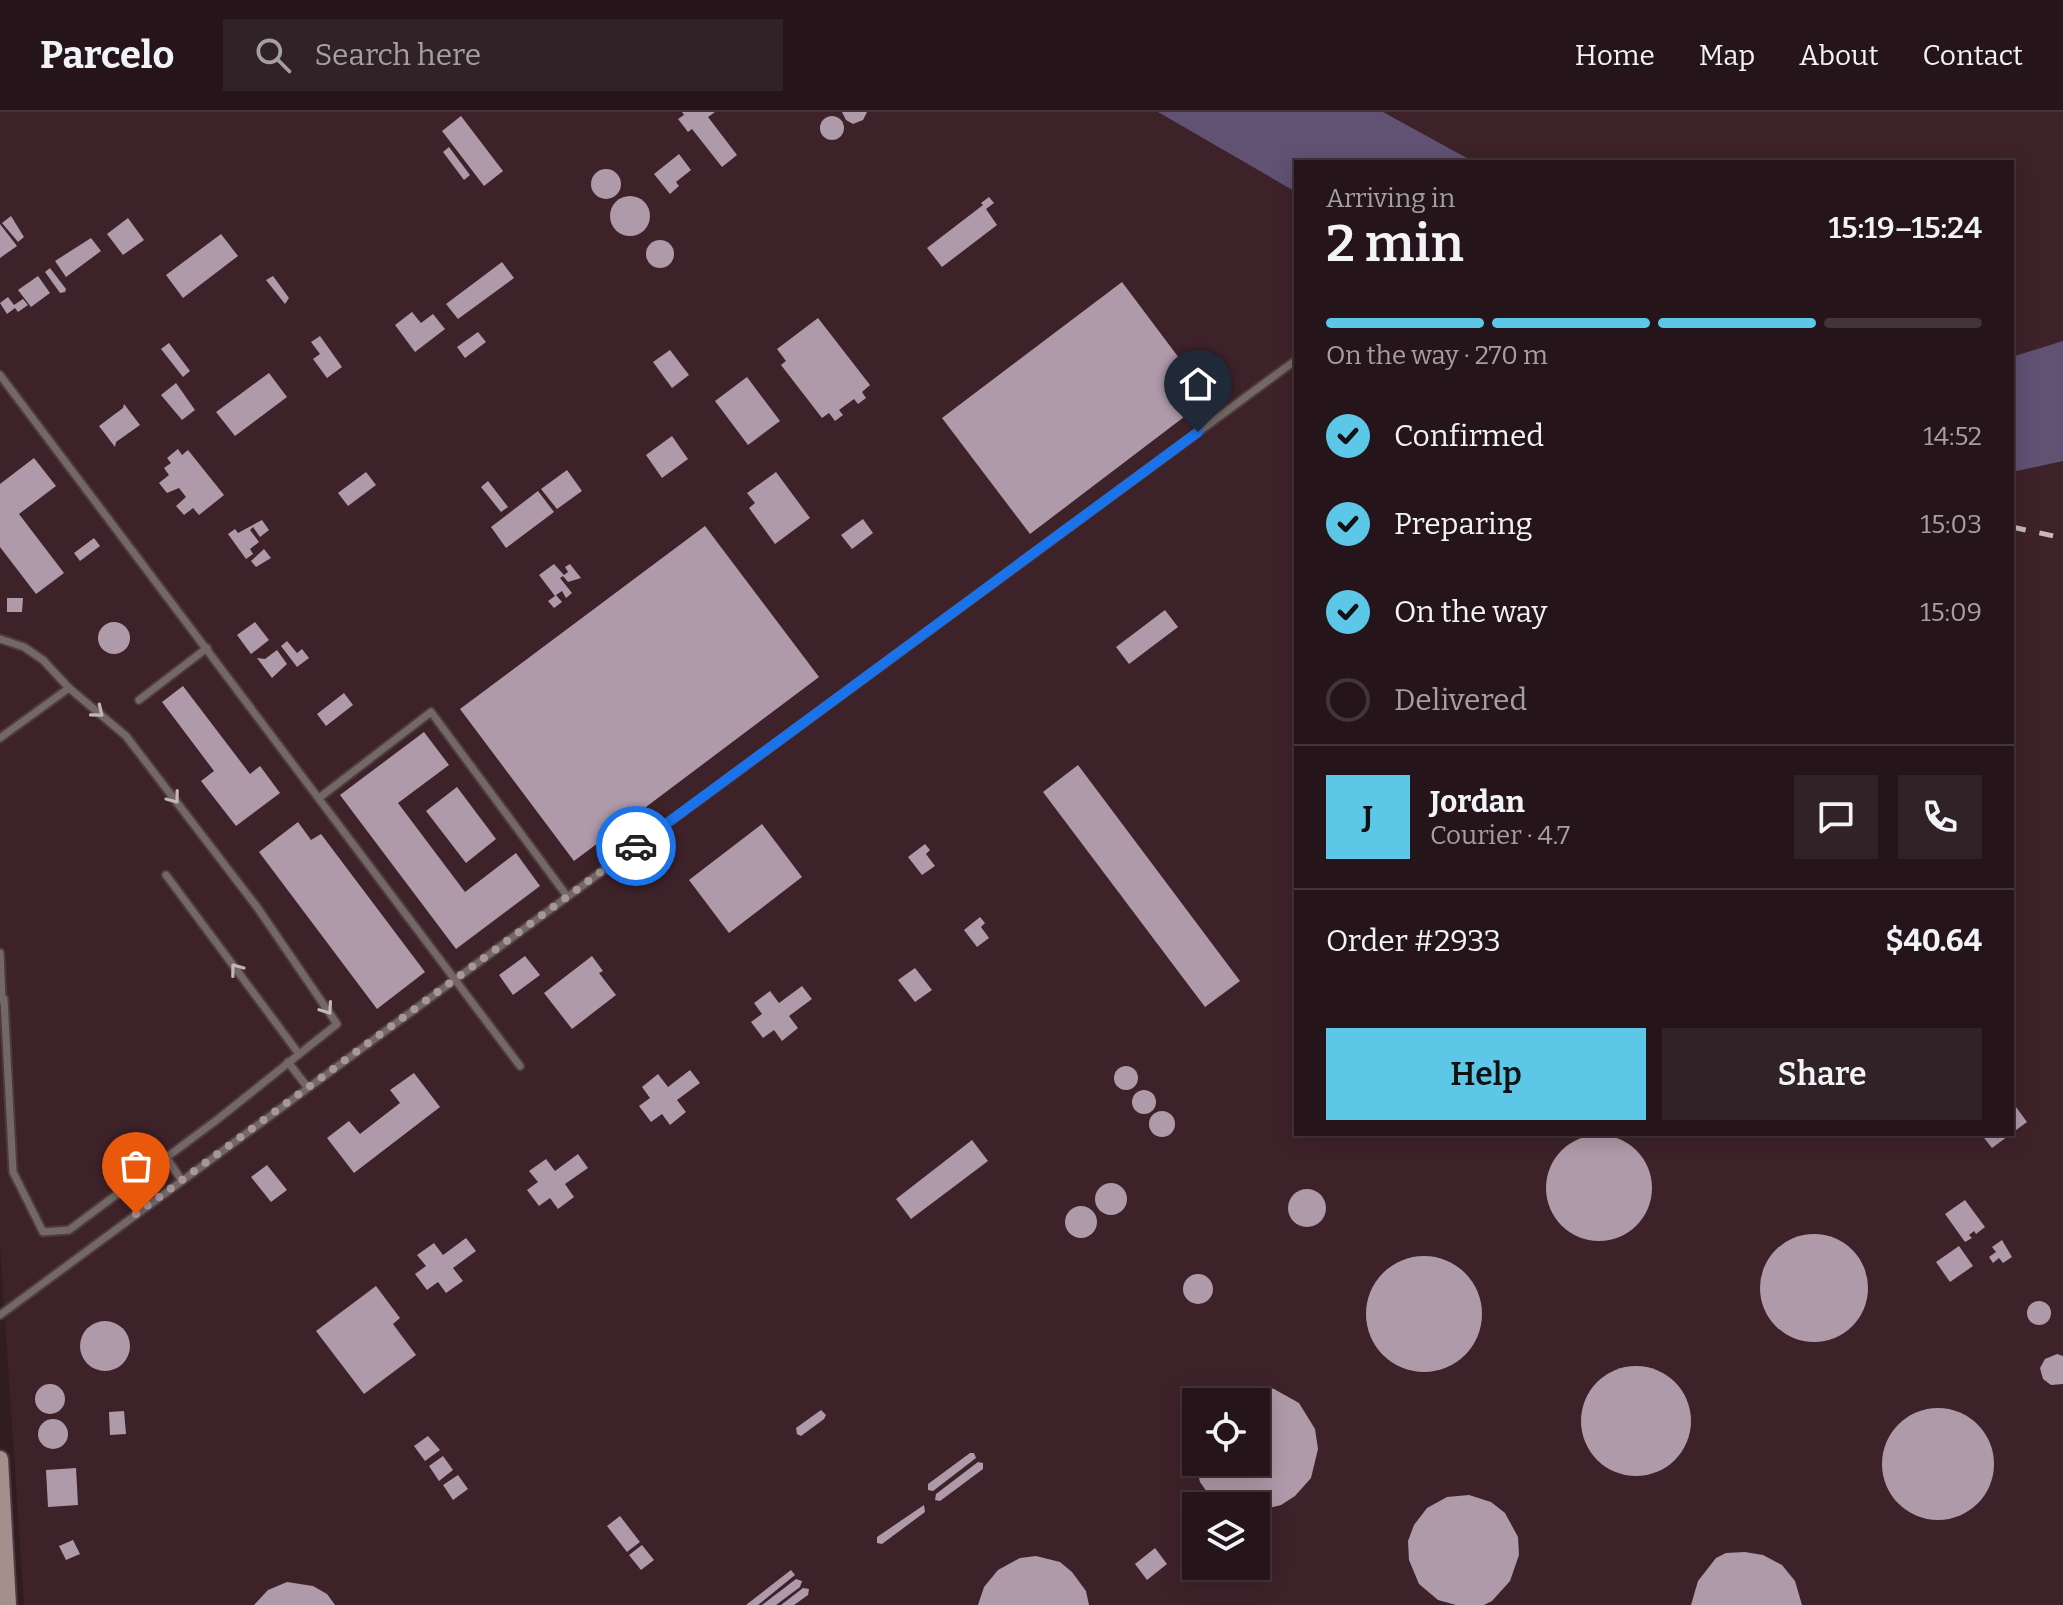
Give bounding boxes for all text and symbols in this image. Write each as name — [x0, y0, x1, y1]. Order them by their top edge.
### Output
search box — [223, 19, 783, 91]
text: Parcelo — [40, 32, 175, 78]
icon: search — [251, 33, 295, 77]
text: Search here — [315, 37, 481, 73]
text: Home — [1575, 39, 1655, 72]
text: Map — [1699, 39, 1755, 72]
text: About — [1799, 39, 1879, 72]
text: Contact — [1923, 39, 2023, 72]
text: Arriving in — [1326, 183, 1455, 214]
text: 15:19–15:24 — [1828, 210, 1982, 246]
text: 2 min — [1326, 212, 1464, 275]
text: On the way · 270 m — [1326, 340, 1548, 371]
pin — [1164, 350, 1232, 432]
icon: home — [1176, 362, 1220, 406]
icon: check — [1326, 414, 1370, 458]
text: Confirmed — [1394, 418, 1544, 454]
text: 14:52 — [1923, 421, 1982, 452]
icon: check — [1326, 502, 1370, 546]
text: Preparing — [1394, 506, 1532, 542]
text: 15:03 — [1921, 509, 1982, 540]
icon: check — [1326, 590, 1370, 634]
text: On the way — [1394, 594, 1547, 630]
text: 15:09 — [1920, 597, 1982, 628]
text: Delivered — [1394, 682, 1527, 718]
one-way arrow — [89, 702, 103, 717]
button: chat — [1794, 775, 1878, 859]
button: phone — [1898, 775, 1982, 859]
text: Jordan — [1430, 784, 1525, 820]
one-way arrow — [164, 789, 178, 804]
text: J — [1363, 799, 1373, 835]
courier — [596, 806, 676, 886]
text: Courier · 4.7 — [1430, 820, 1570, 851]
icon: car — [614, 824, 658, 868]
text: Order #2933 — [1326, 923, 1501, 959]
text: $40.64 — [1885, 923, 1982, 959]
one-way arrow — [231, 963, 245, 977]
one-way arrow — [317, 1000, 332, 1014]
button: Help — [1326, 1028, 1646, 1120]
button: Share — [1662, 1028, 1982, 1120]
pin — [102, 1132, 170, 1214]
icon: bag — [114, 1144, 158, 1188]
map controls — [1182, 1388, 1270, 1580]
button: locate — [1182, 1388, 1270, 1476]
button: layers — [1182, 1492, 1270, 1580]

